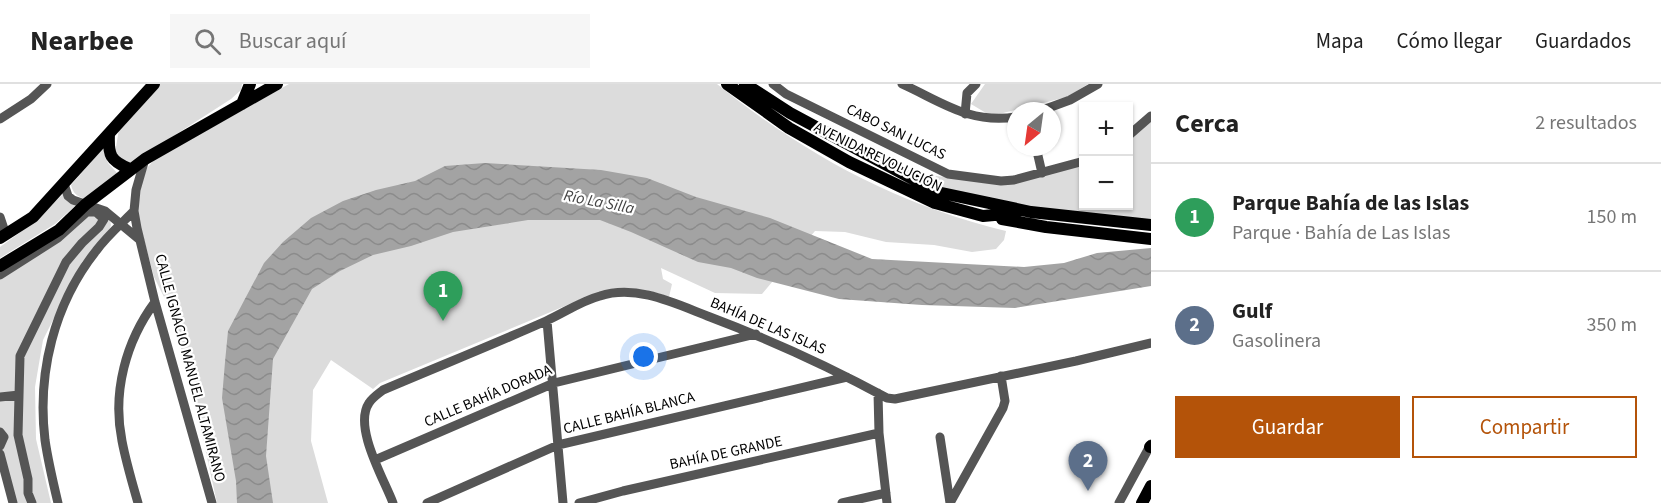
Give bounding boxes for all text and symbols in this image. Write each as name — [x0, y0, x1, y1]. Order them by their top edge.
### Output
search box — [170, 14, 590, 68]
text: Nearbee — [30, 21, 134, 61]
icon: search — [191, 25, 224, 58]
text: Buscar aquí — [239, 25, 347, 57]
text: Mapa — [1316, 26, 1364, 56]
text: Cómo llegar — [1397, 26, 1502, 56]
text: Guardados — [1535, 26, 1631, 56]
street label: CABO SAN LUCAS — [843, 99, 949, 165]
north arrow — [1007, 102, 1061, 156]
map controls — [1079, 102, 1133, 210]
button: + — [1079, 102, 1133, 156]
text: Cerca — [1175, 105, 1239, 142]
text: 2 resultados — [1535, 109, 1637, 137]
street label: AVENIDA REVOLUCIÓN — [810, 117, 946, 197]
button: − — [1079, 156, 1133, 210]
water label: Río La Silla — [562, 184, 637, 220]
text: Parque Bahía de las Islas — [1232, 187, 1469, 219]
text: 1 — [1189, 203, 1200, 231]
text: 150 m — [1587, 203, 1637, 231]
text: Parque · Bahía de Las Islas — [1232, 219, 1450, 247]
street label: CALLE IGNACIO MANUEL ALTAMIRANO — [149, 252, 231, 485]
pin: 1 — [424, 272, 462, 321]
street label: BAHÍA DE LAS ISLAS — [707, 292, 829, 360]
text: Gulf — [1232, 295, 1272, 327]
text: 2 — [1189, 311, 1200, 339]
text: 350 m — [1587, 311, 1637, 339]
text: Gasolinera — [1232, 327, 1321, 355]
your location — [629, 342, 658, 371]
street label: CALLE BAHÍA DORADA — [421, 359, 556, 432]
street label: CALLE BAHÍA BLANCA — [561, 386, 698, 439]
button: Guardar — [1175, 396, 1400, 458]
button: Compartir — [1412, 396, 1637, 458]
street label: BAHÍA DE GRANDE — [668, 431, 784, 475]
pin: 2 — [1068, 442, 1108, 491]

